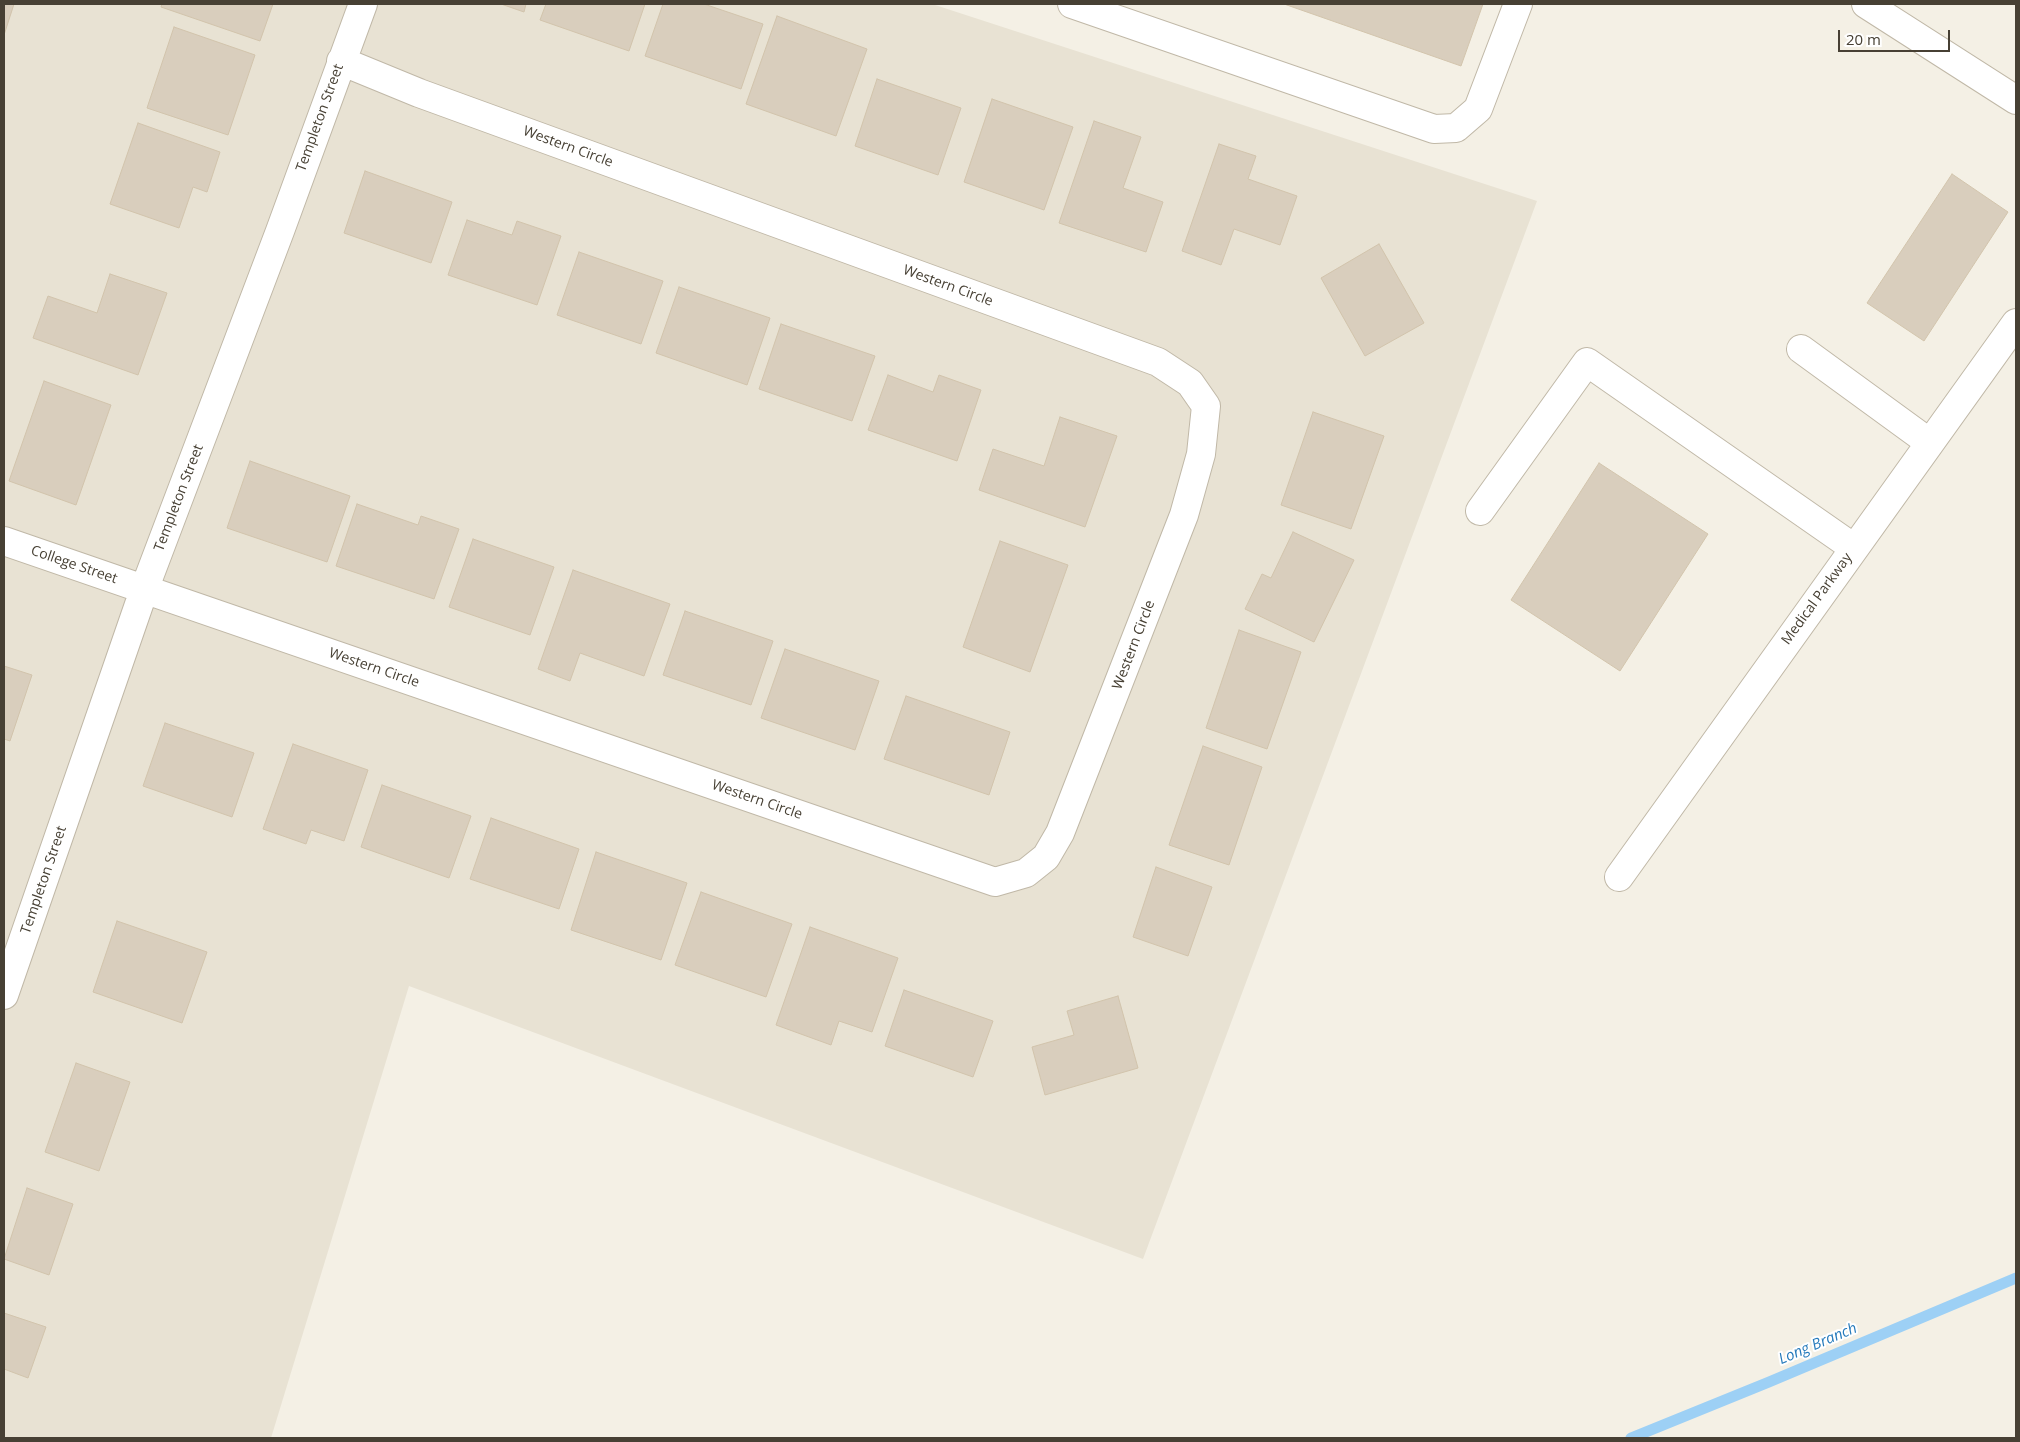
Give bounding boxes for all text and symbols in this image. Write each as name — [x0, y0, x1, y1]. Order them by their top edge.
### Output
scale bar — [1840, 20, 1952, 52]
text: 20 m — [1846, 29, 1881, 49]
street label: Templeton Street — [293, 62, 347, 174]
street label: Western Circle — [521, 123, 615, 171]
street label: Western Circle — [901, 262, 995, 310]
street label: Templeton Street — [151, 442, 207, 554]
street label: College Street — [29, 542, 119, 588]
street label: Medical Parkway — [1778, 550, 1856, 648]
street label: Western Circle — [1109, 598, 1159, 692]
street label: Western Circle — [327, 645, 421, 691]
street label: Western Circle — [710, 777, 804, 823]
street label: Templeton Street — [18, 824, 70, 936]
water label: Long Branch — [1776, 1319, 1860, 1369]

